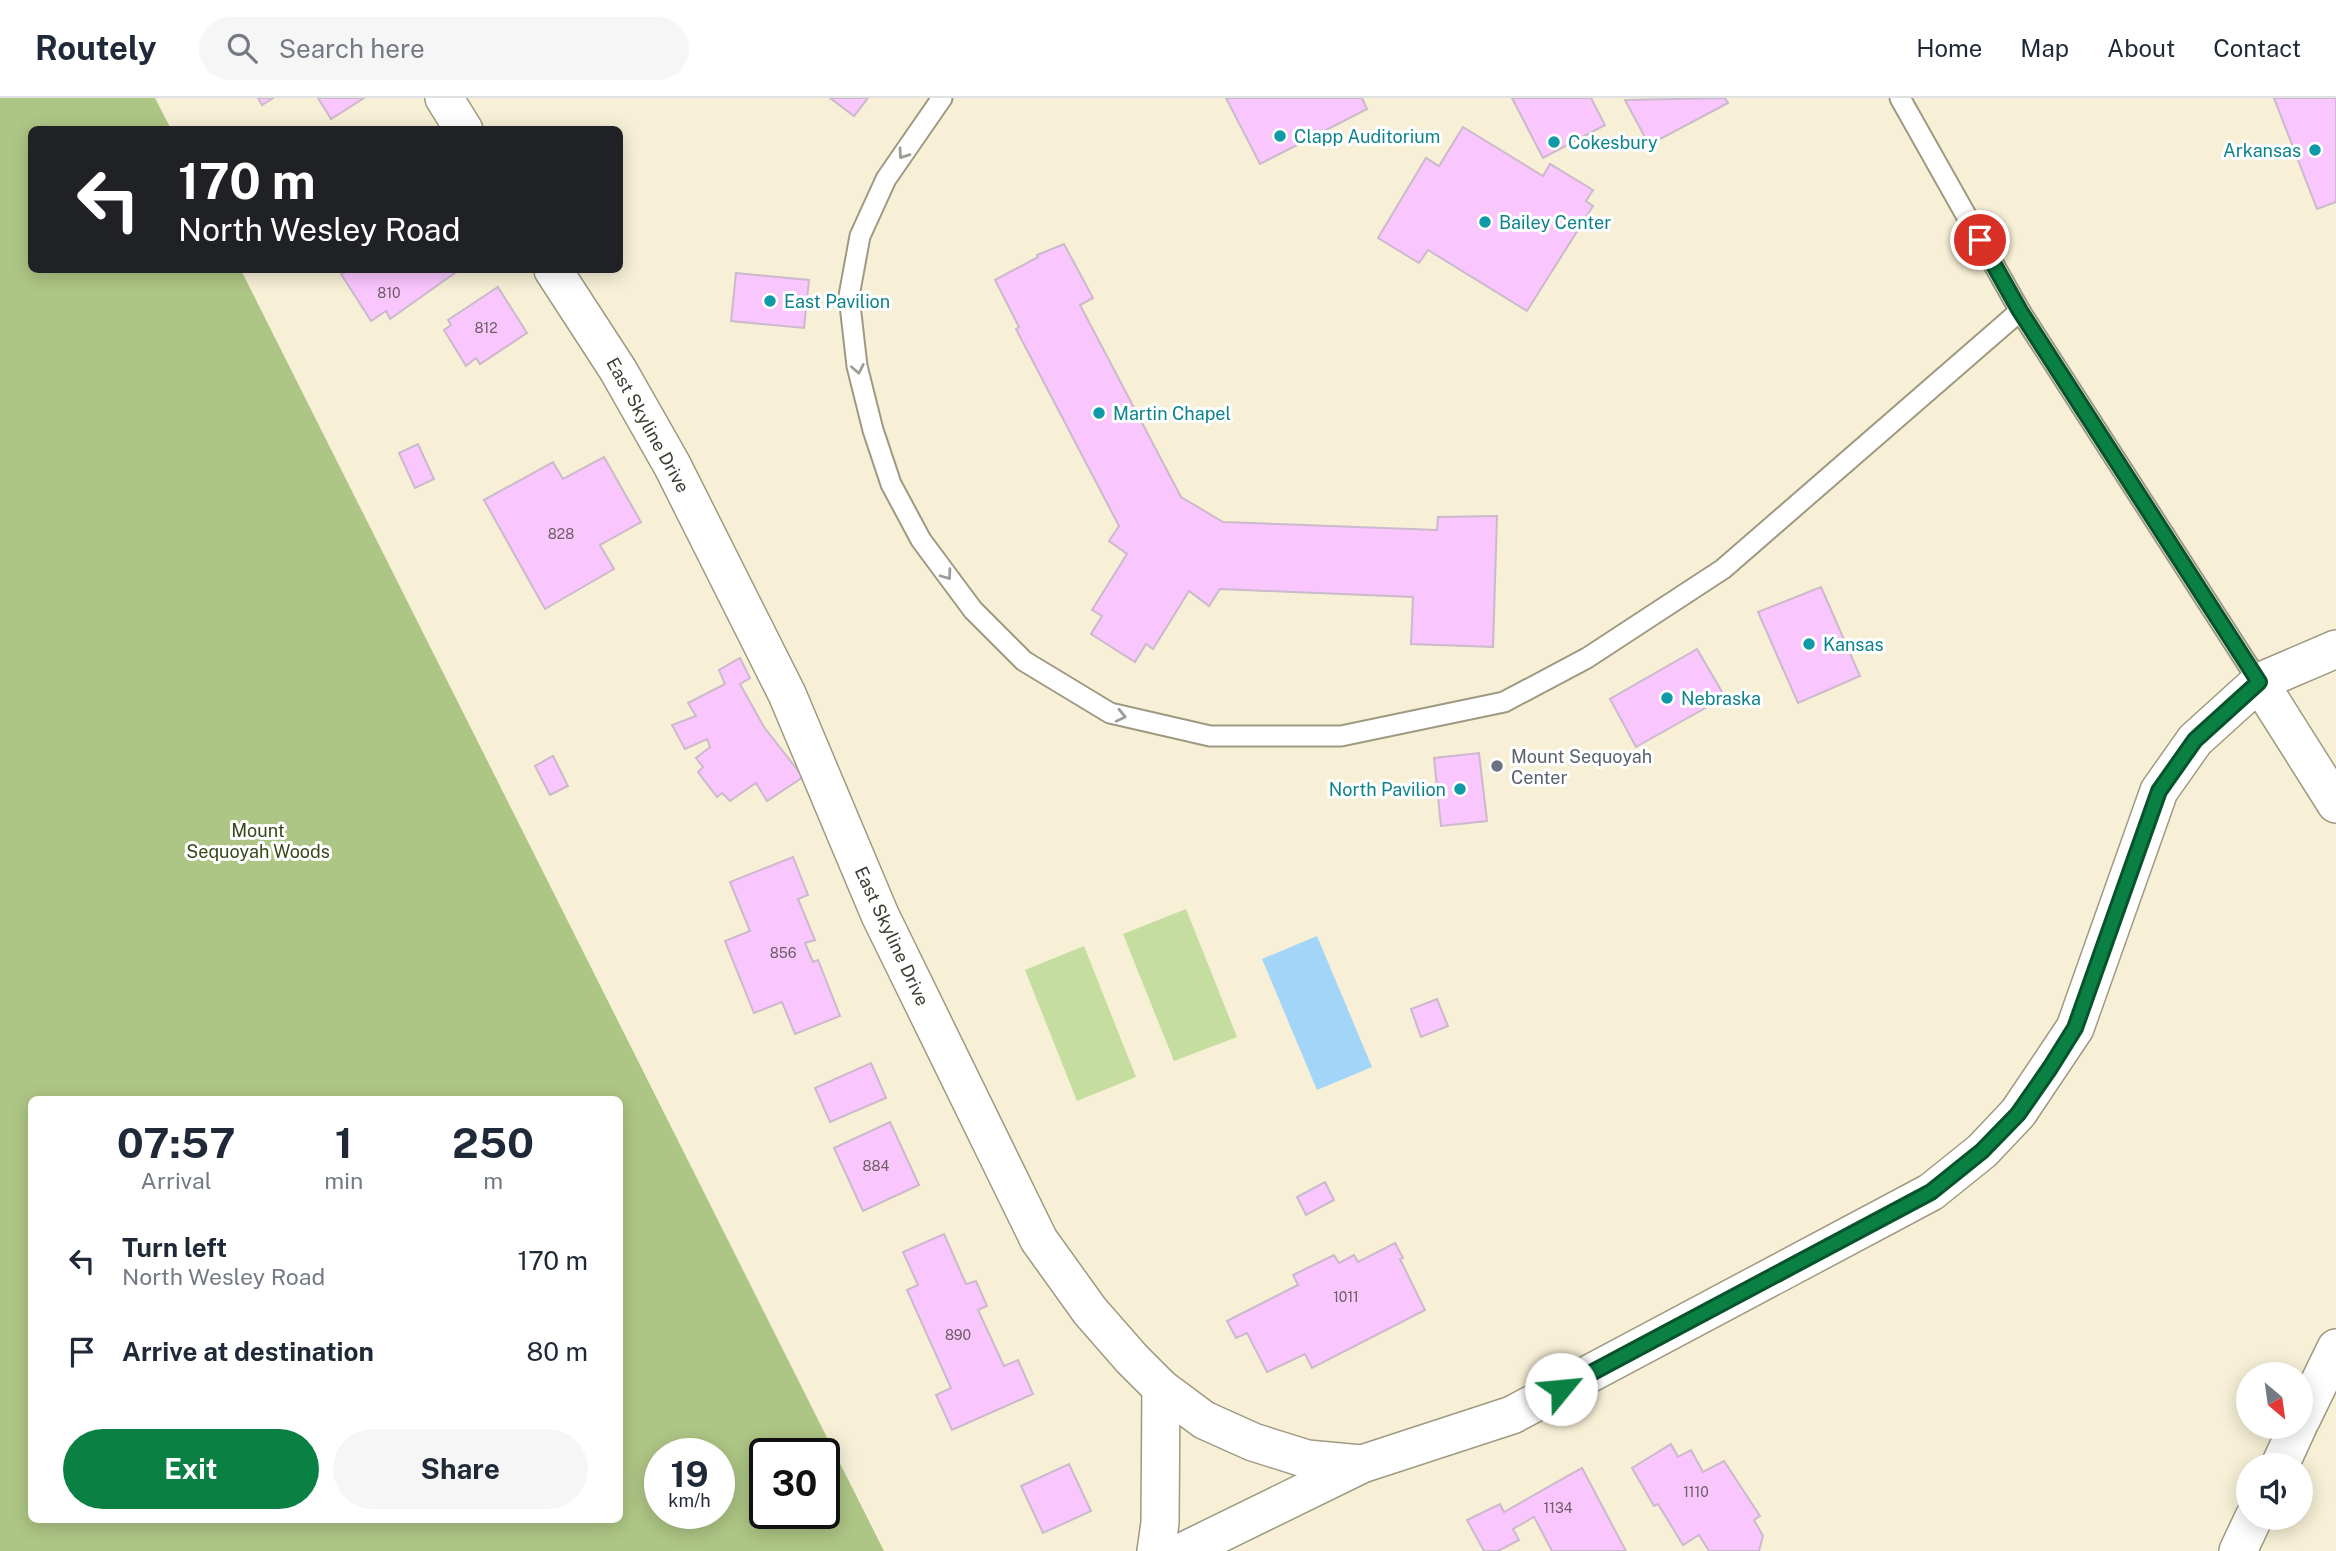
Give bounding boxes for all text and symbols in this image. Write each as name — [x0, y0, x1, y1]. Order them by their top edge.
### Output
search box — [199, 17, 689, 80]
text: Routely — [35, 29, 157, 67]
icon: search — [223, 29, 261, 67]
text: Search here — [279, 33, 425, 64]
text: Home — [1916, 34, 1982, 62]
text: Map — [2020, 34, 2069, 62]
text: About — [2107, 34, 2175, 62]
text: Contact — [2213, 34, 2301, 62]
place label: Clapp Auditorium — [1294, 126, 1440, 147]
marker: Clapp Auditorium — [1272, 128, 1288, 144]
place label: Cokesbury — [1568, 132, 1658, 153]
marker: Cokesbury — [1546, 134, 1562, 150]
place label: Arkansas — [2223, 140, 2301, 161]
marker: Arkansas — [2307, 142, 2323, 158]
one-way arrow — [899, 146, 911, 159]
text: 170 m — [178, 152, 316, 210]
icon: left — [63, 154, 154, 245]
pin — [1950, 210, 2010, 270]
text: North Wesley Road — [178, 211, 461, 248]
place label: Bailey Center — [1499, 212, 1611, 233]
marker: Bailey Center — [1477, 214, 1493, 230]
icon: arrive — [1961, 221, 1999, 259]
house number: 810 — [377, 285, 401, 301]
place label: East Pavilion — [784, 291, 890, 312]
marker: East Pavilion — [762, 293, 778, 309]
house number: 812 — [474, 320, 498, 336]
street label: East Skyline Drive — [602, 354, 694, 496]
one-way arrow — [850, 363, 865, 375]
place label: Martin Chapel — [1113, 403, 1231, 424]
marker: Martin Chapel — [1091, 405, 1107, 421]
house number: 828 — [548, 526, 574, 542]
one-way arrow — [939, 568, 951, 580]
place label: Kansas — [1823, 634, 1884, 655]
marker: Kansas — [1801, 636, 1817, 652]
place label: Nebraska — [1681, 688, 1761, 709]
marker: Nebraska — [1659, 690, 1675, 706]
one-way arrow — [1115, 708, 1127, 722]
place label: Mount Sequoyah Center — [1511, 746, 1652, 788]
marker: Mount Sequoyah Center — [1489, 758, 1505, 774]
place label: North Pavilion — [1329, 779, 1446, 800]
marker: North Pavilion — [1452, 781, 1468, 797]
park label: Mount Sequoyah Woods — [186, 820, 330, 862]
street label: East Skyline Drive — [851, 863, 933, 1009]
house number: 856 — [770, 945, 797, 961]
text: 07:57 — [117, 1118, 235, 1167]
text: 1 — [335, 1118, 353, 1167]
text: 250 — [452, 1118, 534, 1167]
house number: 884 — [863, 1158, 890, 1174]
text: Arrival — [141, 1167, 212, 1194]
text: min — [324, 1167, 363, 1194]
text: m — [483, 1167, 503, 1194]
text: Turn left — [122, 1232, 227, 1263]
icon: left — [63, 1242, 101, 1280]
text: 170 m — [518, 1245, 588, 1276]
text: North Wesley Road — [122, 1263, 325, 1290]
house number: 1011 — [1333, 1289, 1359, 1305]
house number: 890 — [945, 1327, 971, 1343]
icon: arrive — [63, 1333, 101, 1371]
text: Arrive at destination — [122, 1336, 374, 1367]
text: 80 m — [527, 1336, 588, 1367]
position arrow — [1524, 1352, 1598, 1426]
north arrow — [2236, 1362, 2314, 1438]
map controls — [2236, 1362, 2313, 1530]
button: Exit — [63, 1429, 319, 1509]
button: Share — [333, 1429, 588, 1509]
speed limit sign: 30 — [749, 1438, 840, 1529]
button: sound — [2236, 1453, 2313, 1530]
text: 19 — [670, 1454, 709, 1495]
house number: 1110 — [1683, 1484, 1709, 1500]
text: km/h — [668, 1490, 711, 1511]
house number: 1134 — [1544, 1500, 1573, 1516]

